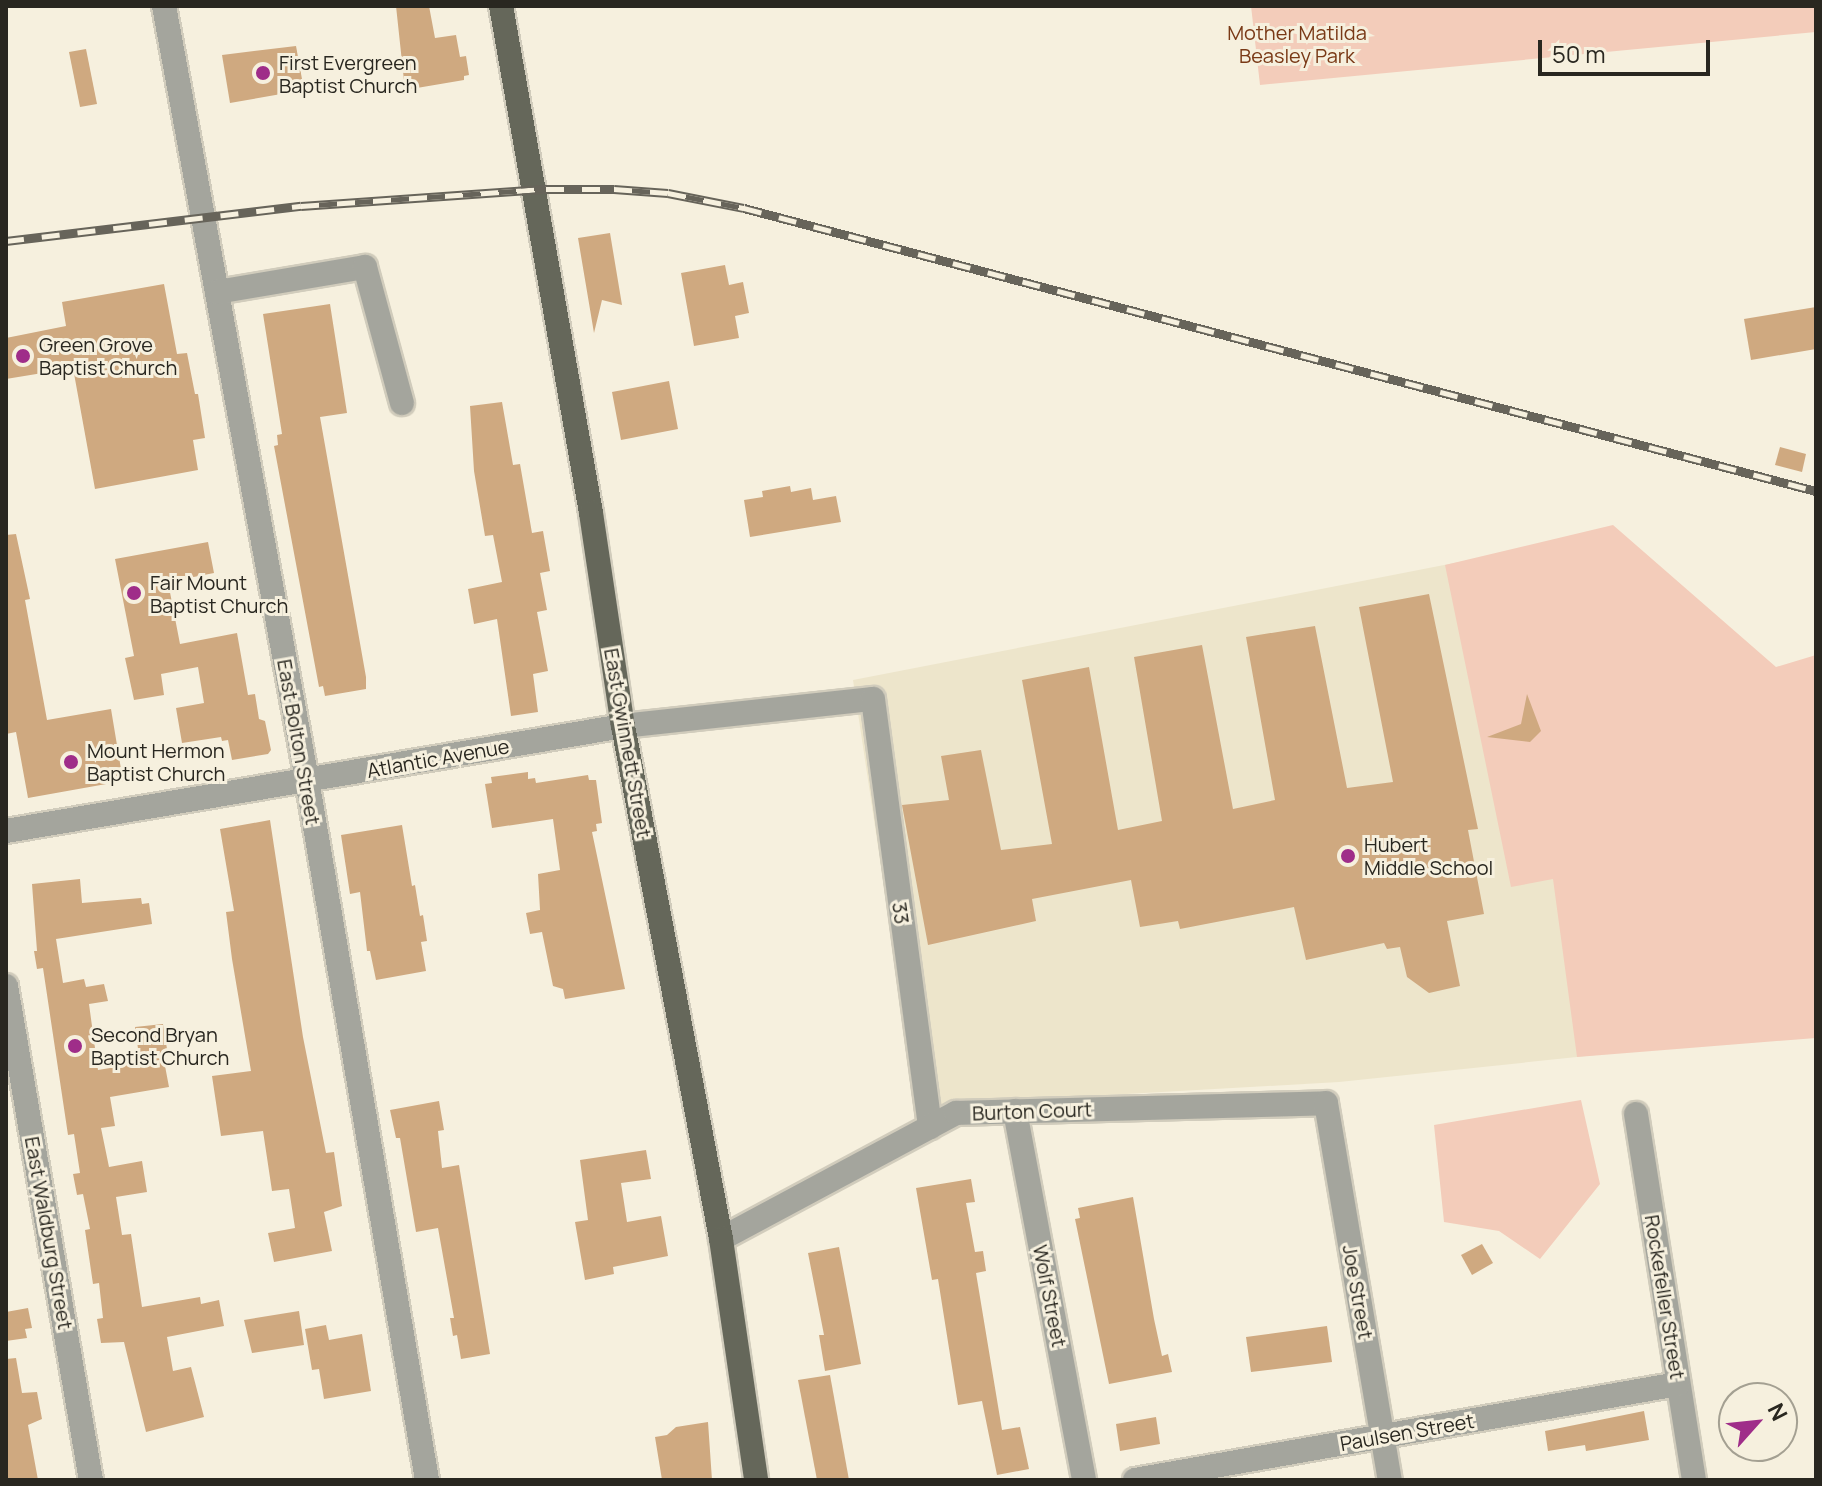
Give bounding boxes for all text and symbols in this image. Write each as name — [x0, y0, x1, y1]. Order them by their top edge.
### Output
park label: Mother Matilda Beasley Park — [1227, 20, 1367, 67]
scale bar — [1542, 24, 1714, 74]
text: 50 m — [1552, 37, 1606, 70]
place label: First Evergreen Baptist Church — [279, 50, 417, 97]
marker: First Evergreen Baptist Church — [254, 64, 272, 82]
place label: Green Grove Baptist Church — [39, 332, 177, 379]
marker: Green Grove Baptist Church — [14, 347, 32, 365]
place label: Fair Mount Baptist Church — [150, 570, 288, 617]
marker: Fair Mount Baptist Church — [125, 584, 143, 602]
street label: East Gwinnett Street — [600, 646, 656, 840]
street label: East Bolton Street — [273, 657, 325, 827]
street label: Atlantic Avenue — [365, 734, 511, 782]
place label: Mount Hermon Baptist Church — [87, 738, 225, 785]
marker: Mount Hermon Baptist Church — [62, 753, 80, 771]
place label: Hubert Middle School — [1364, 832, 1493, 879]
marker: Hubert Middle School — [1339, 847, 1357, 865]
street label: 33 — [888, 900, 914, 926]
place label: Second Bryan Baptist Church — [91, 1022, 229, 1069]
marker: Second Bryan Baptist Church — [66, 1037, 84, 1055]
street label: Burton Court — [972, 1097, 1092, 1125]
street label: East Waldburg Street — [20, 1135, 78, 1331]
street label: Rockefeller Street — [1640, 1213, 1690, 1381]
street label: Wolf Street — [1028, 1243, 1072, 1349]
street label: Joe Street — [1338, 1243, 1378, 1341]
north arrow — [1718, 1382, 1798, 1462]
text: N — [1761, 1398, 1795, 1426]
street label: Paulsen Street — [1338, 1408, 1476, 1456]

